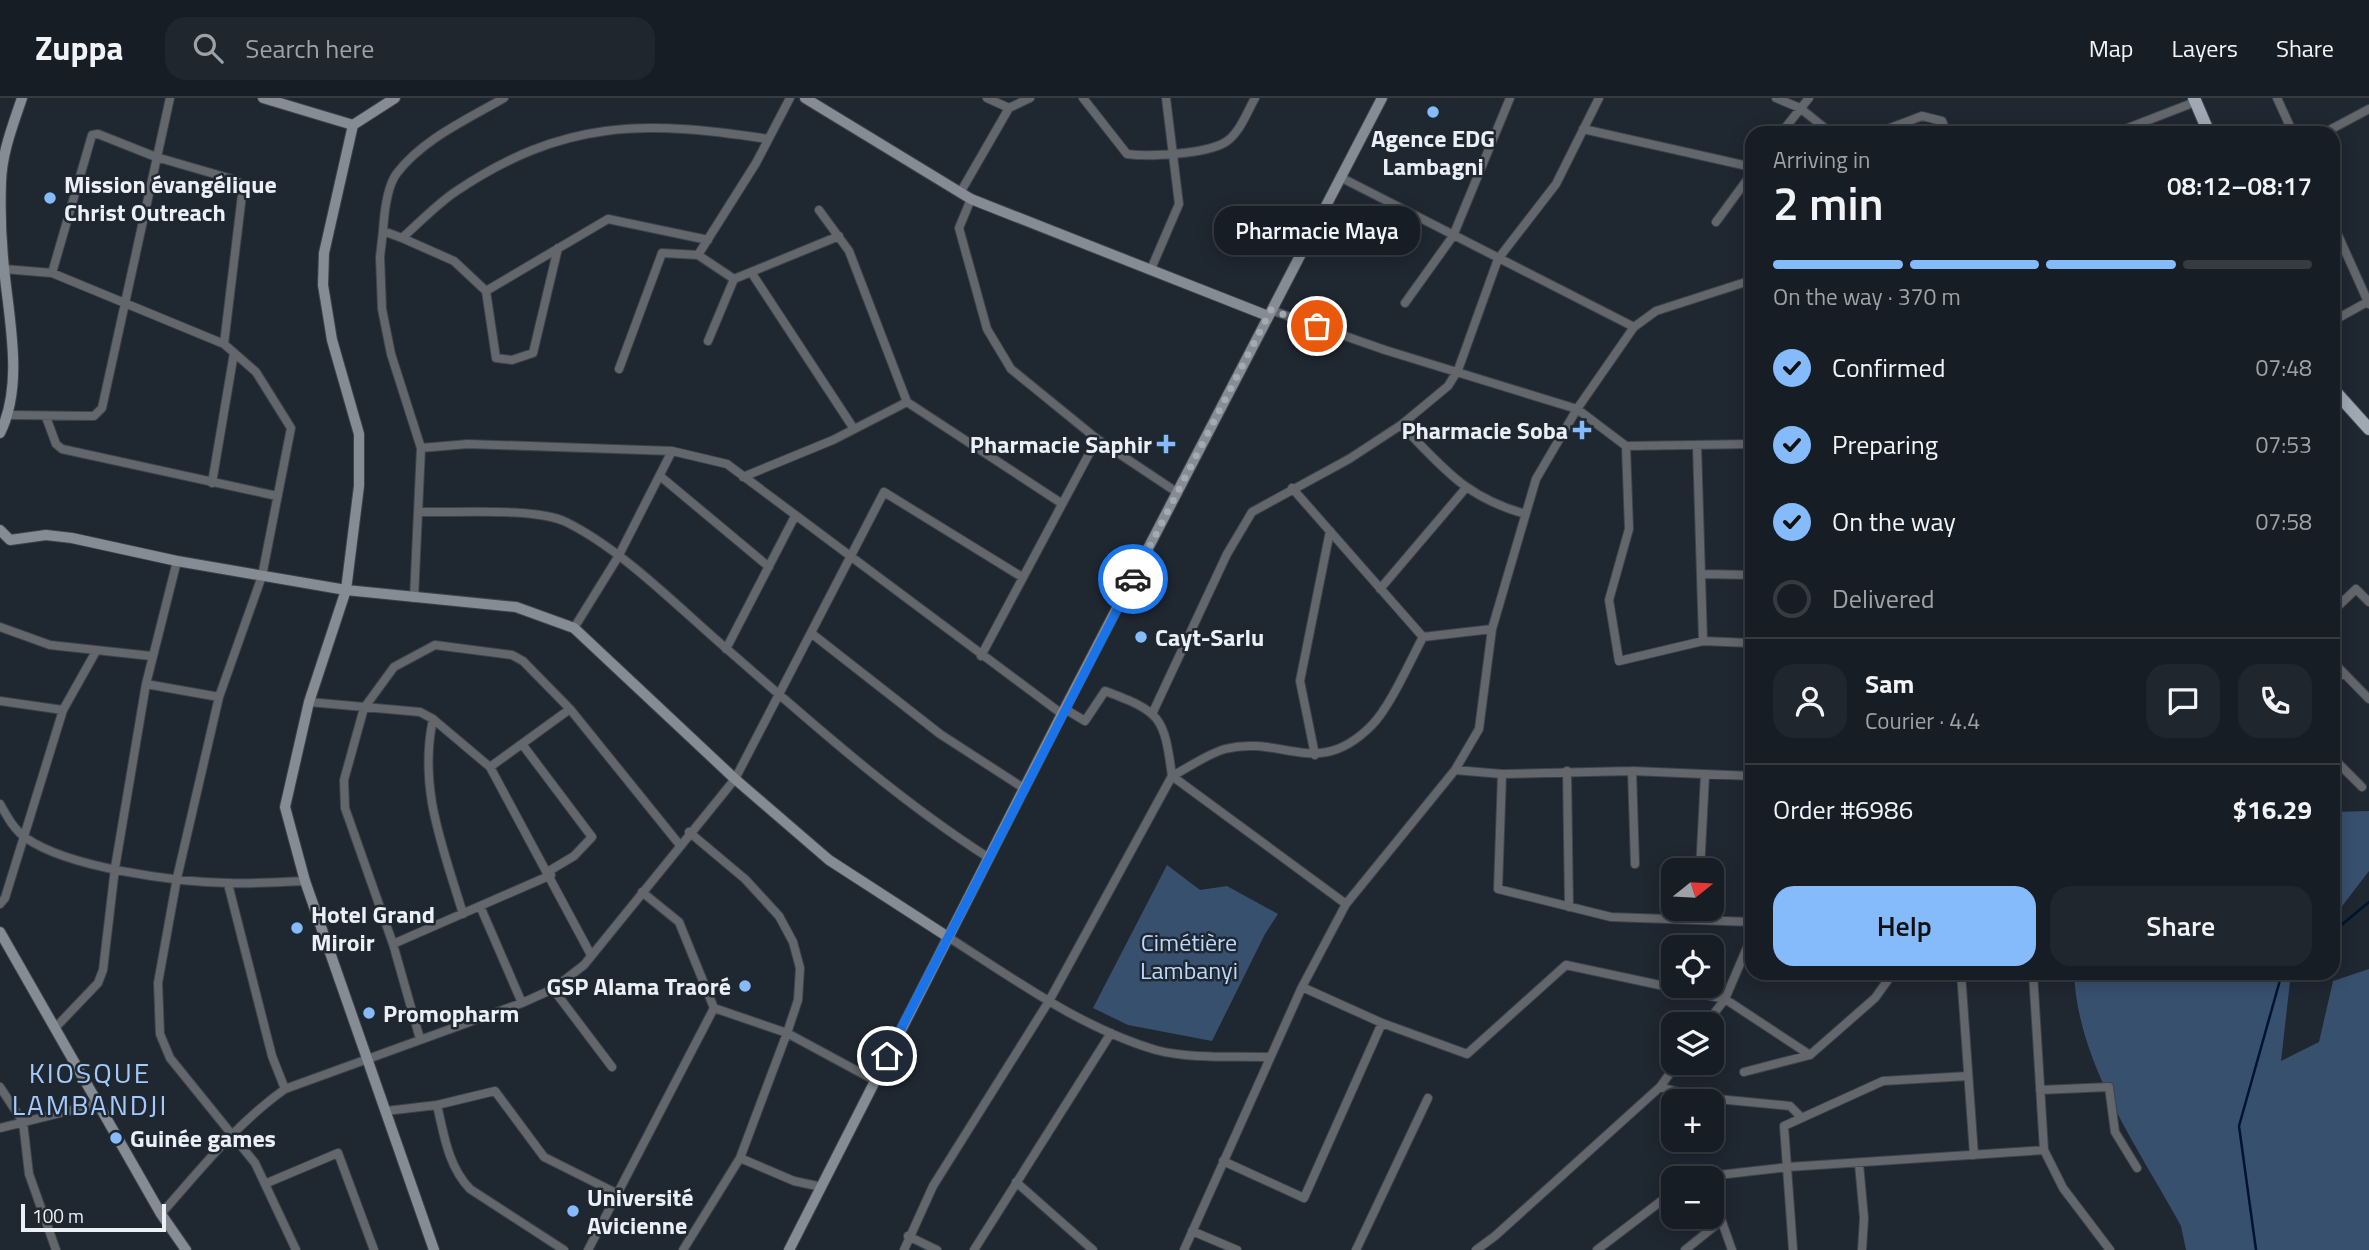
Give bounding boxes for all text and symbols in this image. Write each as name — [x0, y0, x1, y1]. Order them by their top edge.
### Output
search box — [165, 17, 655, 80]
text: Zuppa — [35, 23, 123, 73]
icon: search — [189, 29, 227, 67]
text: Search here — [245, 29, 374, 68]
text: Map — [2089, 30, 2134, 66]
text: Layers — [2172, 30, 2238, 66]
text: Share — [2276, 30, 2334, 66]
marker: Agence EDG Lambagni — [1425, 104, 1441, 120]
place label: Agence EDG Lambagni — [1371, 120, 1495, 184]
text: Arriving in — [1773, 142, 1870, 177]
place label: Mission évangélique Christ Outreach — [64, 166, 277, 230]
text: 08:12–08:17 — [2167, 166, 2312, 205]
text: 2 min — [1773, 168, 1884, 238]
marker: Mission évangélique Christ Outreach — [42, 190, 58, 206]
callout: Pharmacie Maya — [1214, 207, 1420, 256]
text: Pharmacie Maya — [1235, 213, 1399, 248]
text: On the way · 370 m — [1773, 279, 1961, 314]
pin — [1287, 296, 1347, 356]
icon: bag — [1298, 307, 1336, 345]
text: Confirmed — [1832, 348, 1946, 387]
icon: check — [1773, 349, 1811, 387]
text: 07:48 — [2255, 350, 2312, 385]
place label: Pharmacie Soba — [1401, 412, 1568, 448]
marker: Pharmacie Soba — [1574, 422, 1590, 438]
text: Preparing — [1832, 425, 1938, 464]
place label: Pharmacie Saphir — [970, 426, 1152, 462]
icon: check — [1773, 426, 1811, 464]
text: 07:53 — [2255, 427, 2312, 462]
marker: Pharmacie Saphir — [1158, 436, 1174, 452]
text: On the way — [1832, 502, 1956, 541]
icon: check — [1773, 503, 1811, 541]
text: 07:58 — [2255, 504, 2312, 539]
courier — [1098, 544, 1168, 614]
icon: car — [1114, 560, 1152, 598]
text: Delivered — [1832, 579, 1935, 618]
place label: Cayt-Sarlu — [1155, 619, 1264, 655]
marker: Cayt-Sarlu — [1133, 629, 1149, 645]
button: person — [1773, 664, 1847, 738]
text: Sam — [1865, 664, 1914, 703]
button: chat — [2146, 664, 2220, 738]
button: phone — [2238, 664, 2312, 738]
text: Courier · 4.4 — [1865, 703, 1980, 738]
text: Order #6986 — [1773, 790, 1913, 829]
text: $16.29 — [2233, 790, 2312, 829]
north arrow — [1661, 858, 1724, 920]
map controls — [1661, 858, 1724, 1229]
button: Help — [1773, 886, 2036, 966]
button: Share — [2050, 886, 2312, 966]
place label: Hotel Grand Miroir — [311, 896, 435, 960]
marker: Hotel Grand Miroir — [289, 920, 305, 936]
park label: Cimétière Lambanyi — [1140, 924, 1238, 988]
button: locate — [1661, 935, 1724, 998]
place label: GSP Alama Traoré — [546, 968, 731, 1004]
marker: GSP Alama Traoré — [737, 978, 753, 994]
place label: Promopharm — [383, 995, 519, 1031]
marker: Promopharm — [361, 1005, 377, 1021]
button: layers — [1661, 1012, 1724, 1075]
pin — [857, 1026, 917, 1086]
icon: home — [868, 1037, 906, 1075]
district label: KIOSQUE LAMBANDJI — [12, 1051, 168, 1126]
button: + — [1661, 1089, 1724, 1152]
place label: Guinée games — [130, 1120, 276, 1156]
marker: Guinée games — [108, 1130, 124, 1146]
button: − — [1661, 1166, 1724, 1229]
place label: Université Avicienne — [587, 1179, 694, 1243]
scale bar — [21, 1201, 166, 1233]
text: 100 m — [32, 1201, 84, 1230]
marker: Université Avicienne — [565, 1203, 581, 1219]

